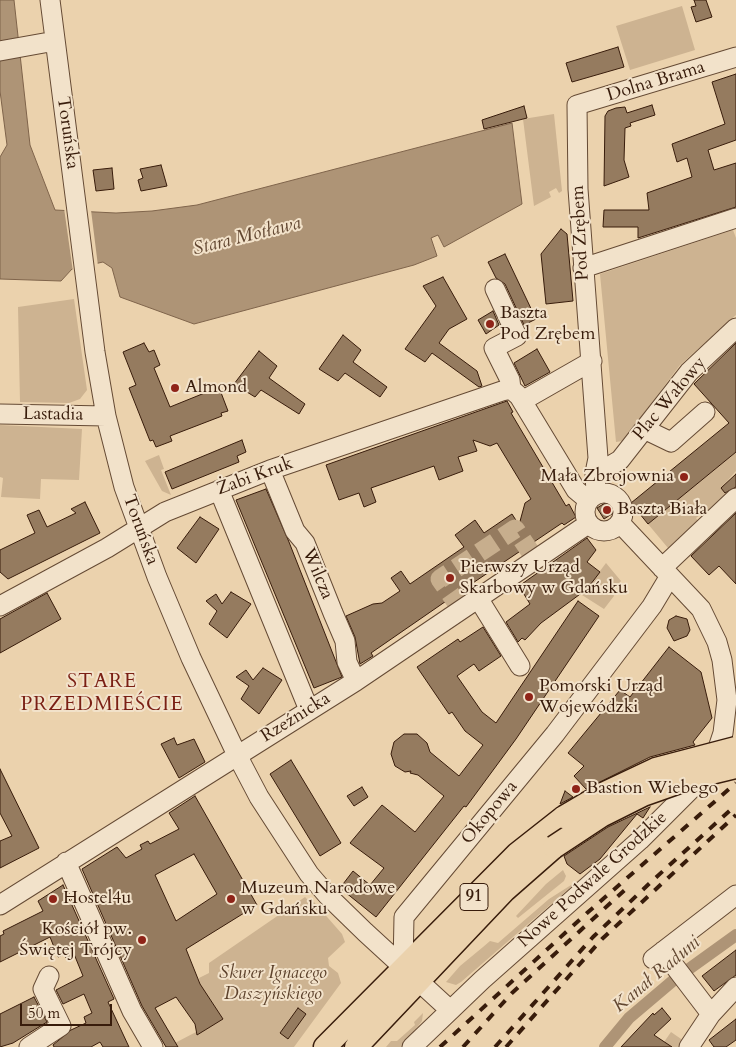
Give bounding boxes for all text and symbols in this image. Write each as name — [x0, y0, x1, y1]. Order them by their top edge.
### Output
street label: Dolna Brama — [604, 57, 708, 107]
street label: Toruńska — [51, 95, 83, 171]
street label: Pod Zrębem — [568, 185, 594, 281]
water label: Stara Motława — [191, 213, 303, 261]
place label: Baszta Pod Zrębem — [500, 303, 595, 346]
marker: Baszta Pod Zrębem — [484, 318, 496, 330]
street label: Plac Wałowy — [629, 353, 711, 445]
place label: Almond — [185, 377, 247, 399]
marker: Almond — [169, 382, 181, 394]
street label: Lastadia — [23, 404, 83, 426]
street label: Żabi Kruk — [214, 453, 296, 501]
place label: Mała Zbrojownia — [541, 466, 674, 488]
marker: Mała Zbrojownia — [678, 471, 690, 483]
street label: Toruńska — [117, 492, 163, 568]
place label: Baszta Biała — [617, 499, 707, 521]
marker: Baszta Biała — [601, 504, 613, 516]
street label: Wilcza — [297, 545, 337, 603]
place label: Pierwszy Urząd Skarbowy w Gdańsku — [460, 557, 628, 600]
marker: Pierwszy Urząd Skarbowy w Gdańsku — [444, 572, 456, 584]
district label: STARE PRZEDMIEŚCIE — [19, 670, 185, 717]
place label: Pomorski Urząd Wojewódzki — [539, 676, 663, 719]
street label: Rzeźnicka — [257, 688, 335, 748]
marker: Pomorski Urząd Wojewódzki — [523, 691, 535, 703]
street label: Okopowa — [457, 777, 523, 849]
place label: Bastion Wiebego — [586, 778, 718, 800]
marker: Bastion Wiebego — [570, 783, 582, 795]
street label: Nowe Podwale Grodzkie — [514, 807, 672, 953]
place label: Muzeum Narodowe w Gdańsku — [241, 878, 395, 921]
road number: 91 — [460, 884, 488, 910]
place label: Hostel4u — [63, 888, 131, 910]
marker: Hostel4u — [47, 893, 59, 905]
marker: Muzeum Narodowe w Gdańsku — [225, 893, 237, 905]
place label: Kościół pw. Świętej Trójcy — [19, 919, 132, 962]
water label: Kanał Raduni — [609, 932, 705, 1018]
marker: Kościół pw. Świętej Trójcy — [136, 934, 148, 946]
park label: Skwer Ignacego Daszyńskiego — [219, 963, 327, 1006]
scale bar — [22, 994, 115, 1026]
text: 50 m — [28, 1003, 60, 1023]

